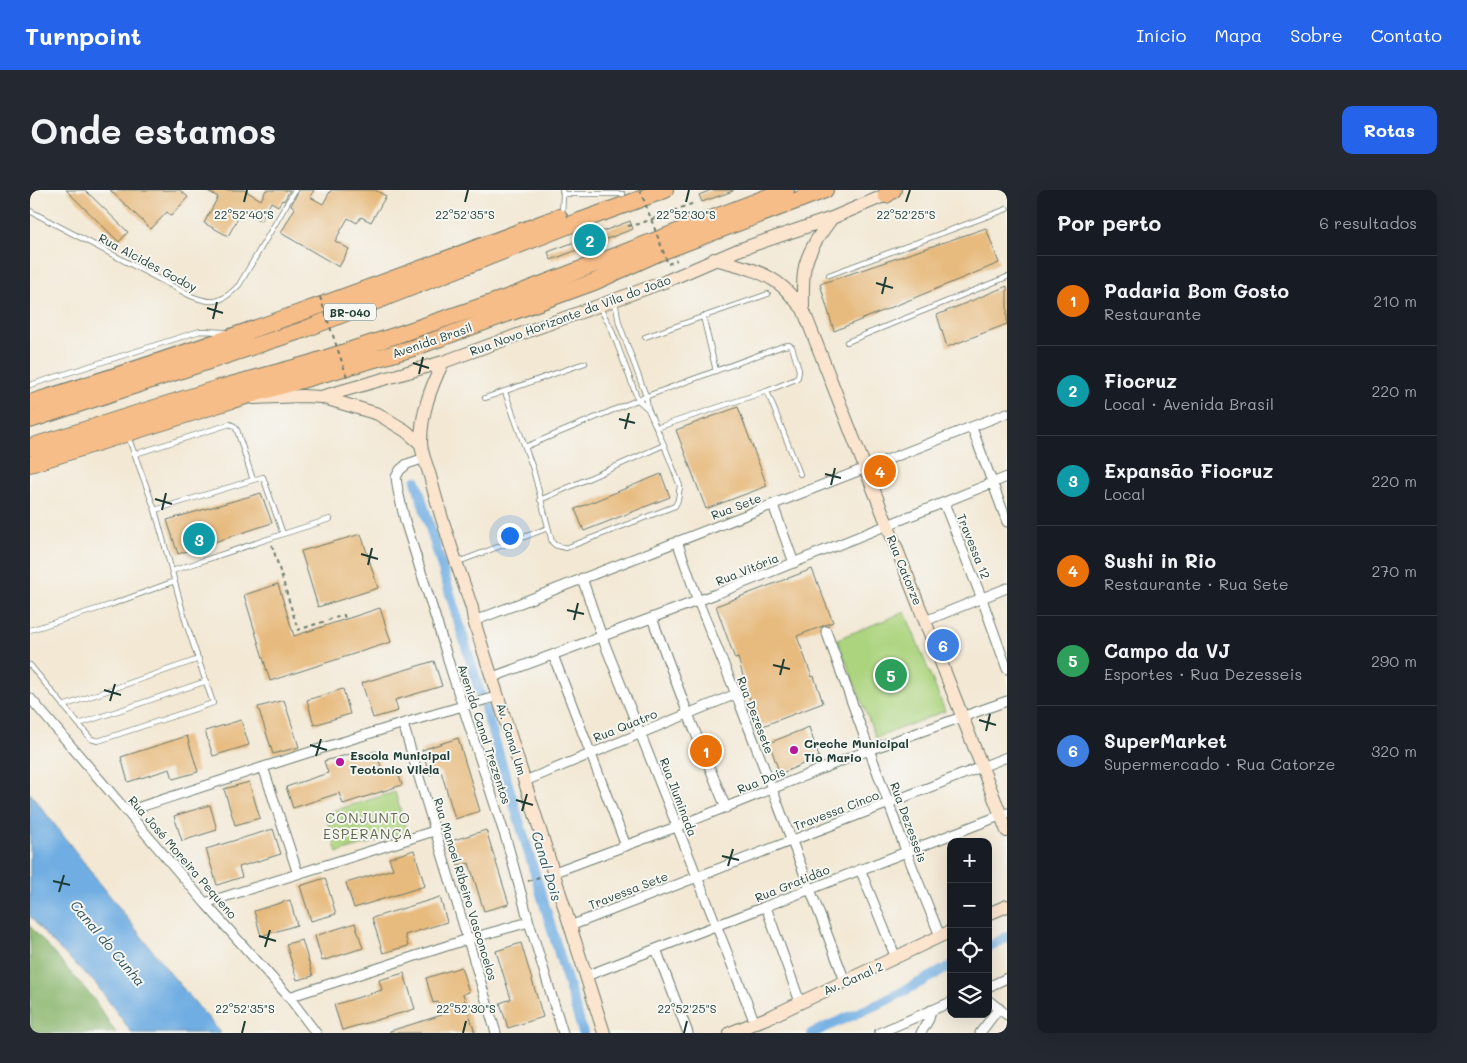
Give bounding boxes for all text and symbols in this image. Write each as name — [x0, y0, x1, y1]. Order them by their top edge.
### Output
text: Turnpoint — [25, 20, 141, 51]
text: Início — [1136, 23, 1186, 47]
text: Mapa — [1214, 23, 1262, 47]
text: Sobre — [1290, 23, 1343, 47]
text: Contato — [1371, 23, 1442, 47]
button: Rotas — [1342, 106, 1437, 154]
text: Onde estamos — [30, 107, 276, 153]
text: 22°52'40"S — [214, 206, 274, 222]
text: 22°52'35"S — [435, 206, 495, 222]
text: 22°52'30"S — [656, 206, 716, 222]
text: 22°52'25"S — [877, 206, 936, 222]
text: Por perto — [1057, 209, 1161, 236]
text: 6 resultados — [1319, 212, 1417, 233]
pin: 2 — [574, 221, 606, 259]
street label: Rua Alcides Godoy — [96, 229, 200, 295]
street label: Rua Novo Horizonte da Vila do João — [467, 271, 673, 359]
text: Padaria Bom Gosto — [1104, 278, 1289, 303]
text: 1 — [1069, 290, 1077, 311]
text: 210 m — [1373, 290, 1417, 311]
text: Restaurante — [1104, 303, 1202, 324]
road number: BR-040 — [324, 304, 376, 320]
street label: Avenida Brasil — [390, 319, 474, 361]
text: Fiocruz — [1104, 368, 1177, 393]
text: 2 — [1069, 380, 1077, 401]
text: 220 m — [1371, 380, 1417, 401]
text: Local · Avenida Brasil — [1104, 393, 1274, 414]
pin: 4 — [864, 452, 896, 490]
text: Expansão Fiocruz — [1104, 458, 1273, 483]
text: 3 — [1068, 470, 1078, 491]
text: 220 m — [1371, 470, 1417, 491]
text: Local — [1104, 483, 1145, 504]
street label: Rua Sete — [709, 489, 763, 523]
street label: Travessa 12 — [954, 511, 994, 581]
pin: 3 — [183, 520, 215, 558]
your location — [497, 523, 523, 549]
street label: Rua Catorze — [884, 533, 926, 607]
text: Sushi in Rio — [1104, 548, 1216, 573]
street label: Rua Vitória — [713, 549, 781, 589]
text: 4 — [1068, 560, 1078, 581]
text: 270 m — [1371, 560, 1417, 581]
text: Restaurante · Rua Sete — [1104, 573, 1289, 594]
pin: 6 — [927, 626, 959, 664]
text: Campo da VJ — [1104, 638, 1231, 663]
text: 5 — [1068, 650, 1078, 671]
text: 290 m — [1371, 650, 1417, 671]
pin: 5 — [875, 656, 907, 694]
street label: Avenida Canal Trezentos — [455, 662, 515, 806]
text: Esportes · Rua Dezesseis — [1104, 663, 1302, 684]
street label: Rua Dezesete — [734, 674, 778, 756]
street label: Av. Canal Um — [493, 701, 531, 777]
street label: Rua Quatro — [591, 705, 659, 745]
text: SuperMarket — [1104, 728, 1227, 753]
pin: 1 — [690, 732, 722, 770]
place label: Creche Municipal Tio Mario — [804, 735, 909, 765]
text: 6 — [1068, 740, 1078, 761]
text: 320 m — [1371, 740, 1417, 761]
marker: Creche Municipal Tio Mario — [788, 744, 800, 756]
place label: Escola Municipal Teotonio Vilela — [350, 747, 450, 777]
text: Supermercado · Rua Catorze — [1104, 753, 1335, 774]
street label: Rua Iluminada — [657, 755, 701, 839]
marker: Escola Municipal Teotonio Vilela — [334, 756, 346, 768]
street label: Rua Dois — [735, 763, 788, 797]
street label: Rua Dezesseis — [887, 780, 931, 864]
street label: Travessa Cinco — [791, 786, 881, 834]
street label: Rua José Moreira Pequeno — [125, 792, 241, 922]
street label: Rua Manoel Ribeiro Vasconcelos — [431, 796, 501, 982]
district label: CONJUNTO ESPERANÇA — [323, 808, 413, 843]
water label: Canal Dois — [527, 829, 567, 903]
map controls — [947, 838, 992, 1018]
button: + — [947, 838, 992, 883]
street label: Rua Gratidão — [752, 861, 832, 905]
street label: Travessa Sete — [586, 868, 670, 912]
button: − — [947, 883, 992, 928]
water label: Canal do Cunha — [66, 896, 150, 990]
button: locate — [947, 928, 992, 973]
street label: Av. Canal 2 — [821, 958, 885, 998]
button: layers — [947, 973, 992, 1018]
text: 22°52'35"S — [215, 1000, 275, 1016]
text: 22°52'30"S — [436, 1000, 496, 1016]
text: 22°52'25"S — [658, 1000, 717, 1016]

